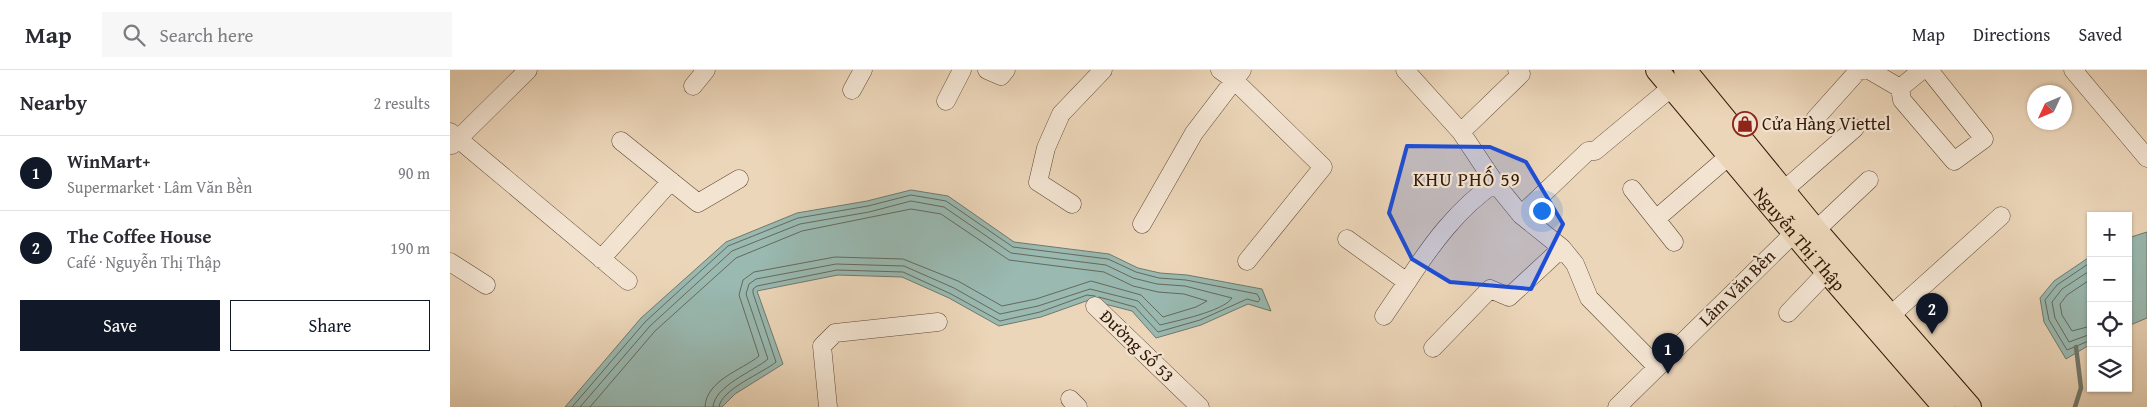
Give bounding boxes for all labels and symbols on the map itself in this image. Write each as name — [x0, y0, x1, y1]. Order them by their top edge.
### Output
north arrow — [2027, 85, 2072, 130]
place label: Cửa Hàng Viettel — [1762, 110, 1891, 137]
shop icon: Cửa Hàng Viettel — [1732, 111, 1758, 137]
district label: KHU PHỐ 59 — [1413, 165, 1521, 193]
street label: Nguyễn Thị Thập — [1747, 181, 1852, 297]
your location — [1529, 198, 1555, 224]
street label: Lâm Văn Bền — [1692, 243, 1781, 332]
pin: 2 — [1916, 293, 1948, 334]
street label: Đường Số 53 — [1094, 303, 1181, 388]
pin: 1 — [1652, 333, 1684, 374]

